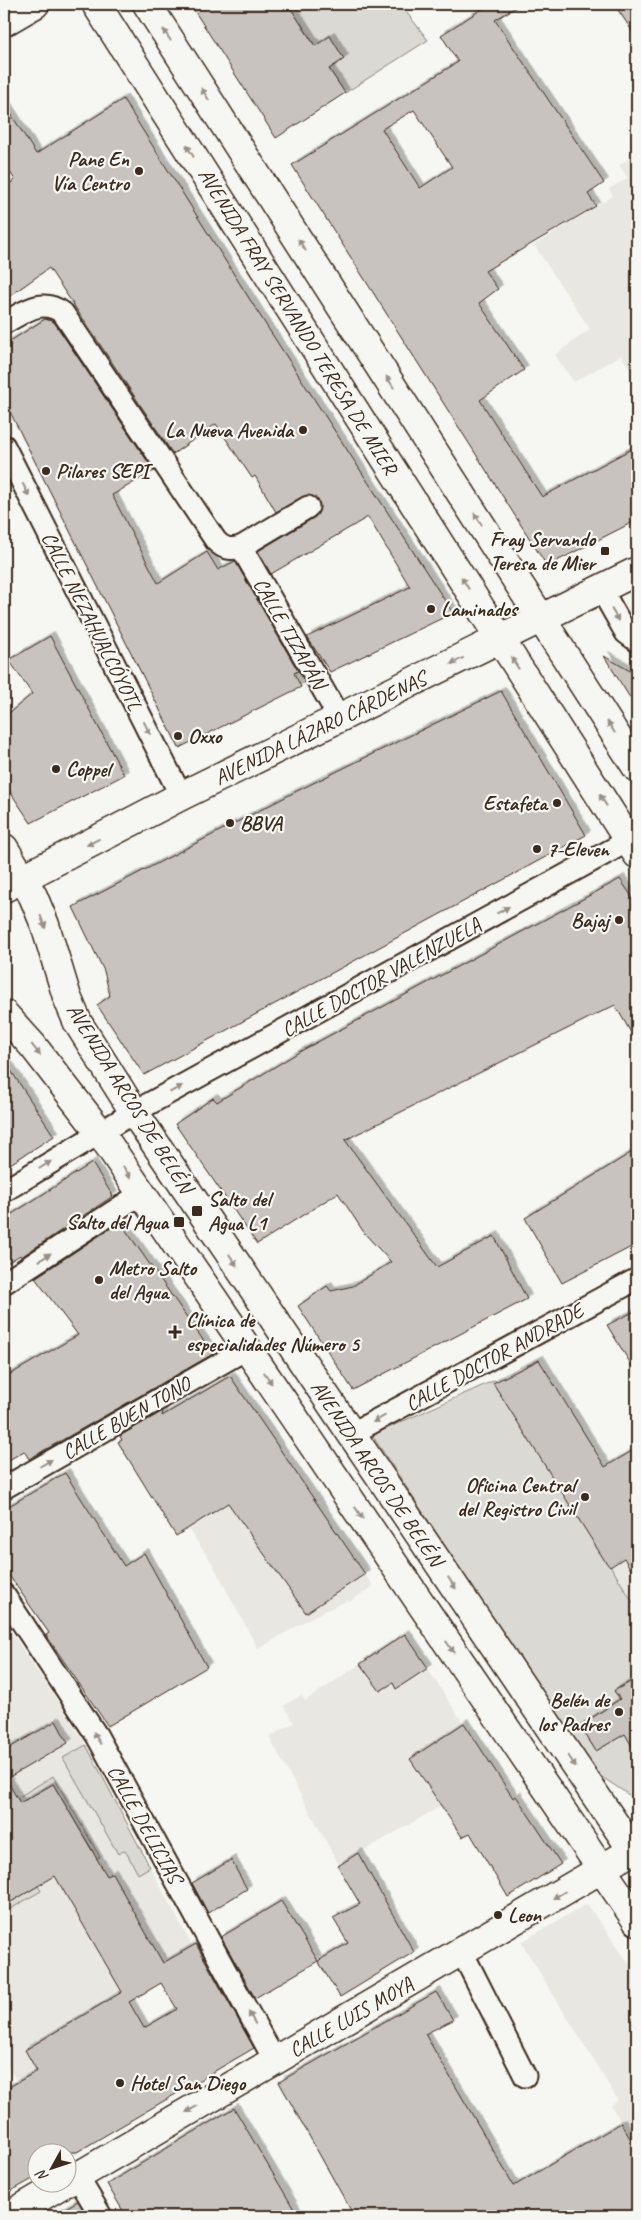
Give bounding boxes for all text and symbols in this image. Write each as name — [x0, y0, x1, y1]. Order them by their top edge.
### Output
one-way arrow — [162, 28, 172, 42]
one-way arrow — [200, 87, 210, 101]
one-way arrow — [185, 144, 194, 158]
place label: Pane En Vía Centro — [52, 146, 130, 196]
street label: AVENIDA FRAY SERVANDO TERESA DE MIER — [193, 163, 405, 481]
marker: Pane En Vía Centro — [133, 165, 145, 177]
one-way arrow — [297, 239, 307, 252]
one-way arrow — [385, 375, 395, 389]
place label: La Nueva Avenida — [165, 417, 295, 443]
marker: La Nueva Avenida — [297, 424, 309, 436]
place label: Pilares SEPI — [56, 458, 153, 484]
marker: Pilares SEPI — [40, 465, 52, 477]
one-way arrow — [22, 483, 30, 497]
one-way arrow — [473, 512, 482, 526]
place label: Fray Servando Teresa de Mier — [490, 526, 597, 576]
street label: CALLE NEZAHUALCÓYOTL — [36, 528, 149, 715]
marker: Fray Servando Teresa de Mier — [599, 545, 611, 557]
street label: CALLE TIZAPÁN — [248, 573, 334, 696]
one-way arrow — [460, 577, 470, 590]
place label: Laminados — [441, 596, 520, 622]
marker: Laminados — [425, 603, 437, 615]
one-way arrow — [611, 608, 620, 622]
one-way arrow — [511, 656, 520, 669]
one-way arrow — [450, 657, 464, 665]
street label: AVENIDA LÁZARO CÁRDENAS — [210, 664, 433, 791]
one-way arrow — [606, 720, 616, 734]
one-way arrow — [143, 721, 151, 736]
place label: Oxxo — [188, 723, 223, 749]
marker: Oxxo — [172, 730, 184, 742]
place label: Coppel — [66, 756, 115, 782]
marker: Coppel — [50, 763, 62, 775]
place label: Estafeta — [483, 790, 549, 816]
one-way arrow — [598, 793, 607, 806]
marker: Estafeta — [551, 797, 563, 809]
place label: BBVA — [240, 810, 283, 836]
marker: BBVA — [224, 817, 236, 829]
place label: 7-Eleven — [547, 836, 610, 862]
one-way arrow — [86, 838, 100, 846]
marker: 7-Eleven — [531, 843, 543, 855]
one-way arrow — [496, 906, 510, 914]
place label: Bajaj — [571, 907, 612, 933]
street label: CALLE DOCTOR VALENZUELA — [277, 911, 486, 1043]
marker: Bajaj — [613, 914, 625, 926]
one-way arrow — [40, 915, 48, 929]
street label: AVENIDA ARCOS DE BELÉN — [61, 999, 201, 1200]
one-way arrow — [31, 1044, 42, 1057]
one-way arrow — [169, 1085, 184, 1093]
one-way arrow — [39, 1161, 52, 1170]
one-way arrow — [122, 1165, 132, 1178]
place label: Salto del Agua L1 — [208, 1186, 274, 1236]
marker: Salto del Agua L1 — [190, 1204, 204, 1218]
place label: Salto del Agua — [66, 1209, 169, 1235]
marker: Salto del Agua — [172, 1215, 186, 1229]
one-way arrow — [38, 1252, 51, 1261]
one-way arrow — [228, 1253, 238, 1266]
place label: Metro Salto del Agua — [109, 1255, 197, 1305]
marker: Metro Salto del Agua — [93, 1274, 105, 1286]
street label: CALLE DOCTOR ANDRADE — [400, 1296, 590, 1417]
place label: Clínica de especialidades Número 5 — [186, 1307, 361, 1357]
marker: Clínica de especialidades Número 5 — [168, 1325, 182, 1339]
street label: CALLE BUEN TONO — [57, 1370, 197, 1465]
one-way arrow — [263, 1371, 273, 1385]
street label: AVENIDA ARCOS DE BELÉN — [305, 1375, 451, 1574]
one-way arrow — [372, 1415, 386, 1423]
one-way arrow — [39, 1459, 53, 1468]
place label: Oficina Central del Registro Civil — [457, 1472, 579, 1522]
marker: Oficina Central del Registro Civil — [579, 1491, 591, 1503]
one-way arrow — [354, 1506, 364, 1520]
one-way arrow — [447, 1576, 457, 1589]
one-way arrow — [445, 1641, 455, 1654]
place label: Belén de los Padres — [537, 1687, 612, 1737]
marker: Belén de los Padres — [613, 1706, 625, 1718]
one-way arrow — [93, 1731, 102, 1744]
one-way arrow — [567, 1754, 577, 1767]
street label: CALLE DELICIAS — [102, 1760, 190, 1891]
one-way arrow — [553, 1891, 566, 1900]
place label: Leon — [508, 1902, 543, 1928]
marker: Leon — [492, 1909, 504, 1921]
street label: CALLE LUIS MOYA — [284, 1971, 418, 2063]
one-way arrow — [247, 2011, 256, 2025]
place label: Hotel San Diego — [130, 2070, 246, 2096]
marker: Hotel San Diego — [114, 2077, 126, 2089]
one-way arrow — [185, 2105, 198, 2114]
north arrow — [28, 2142, 78, 2192]
text: N — [32, 2165, 52, 2185]

